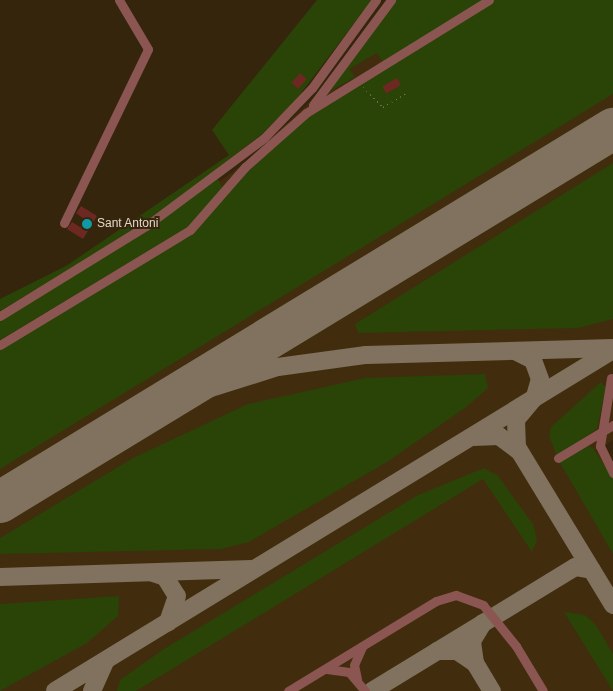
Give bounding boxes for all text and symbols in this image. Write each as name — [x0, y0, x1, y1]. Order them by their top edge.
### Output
place label: Sant Antoni — [97, 217, 159, 231]
marker: Sant Antoni — [81, 218, 93, 230]

